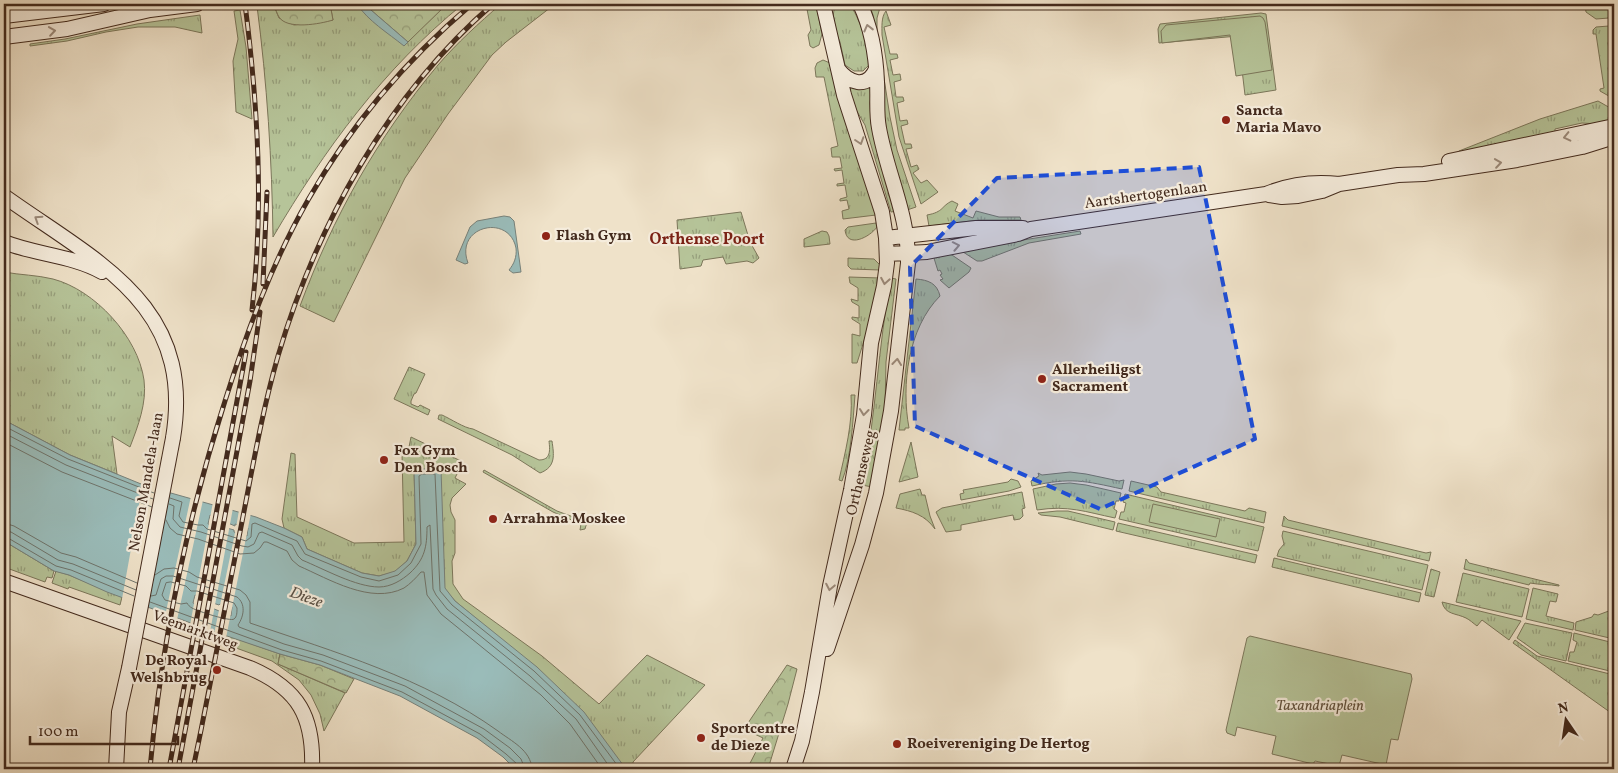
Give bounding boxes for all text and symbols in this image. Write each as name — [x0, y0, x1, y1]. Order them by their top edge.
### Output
one-way arrow — [863, 23, 874, 32]
one-way arrow — [48, 26, 56, 37]
place label: Sancta Maria Mavo — [1236, 101, 1322, 139]
marker: Sancta Maria Mavo — [1220, 114, 1232, 126]
one-way arrow — [1562, 131, 1571, 142]
one-way arrow — [854, 137, 864, 145]
one-way arrow — [1495, 158, 1503, 169]
street label: Aartshertogenlaan — [1083, 177, 1209, 215]
one-way arrow — [34, 216, 43, 226]
place label: Flash Gym — [556, 226, 632, 247]
district label: Orthense Poort — [650, 229, 764, 251]
marker: Flash Gym — [540, 230, 552, 242]
one-way arrow — [952, 242, 961, 252]
one-way arrow — [880, 277, 890, 285]
one-way arrow — [891, 358, 902, 366]
place label: Allerheiligst Sacrament — [1052, 360, 1142, 398]
marker: Allerheiligst Sacrament — [1036, 373, 1048, 385]
one-way arrow — [859, 408, 870, 416]
street label: Nelson Mandela-laan — [124, 411, 170, 553]
street label: Orthenseweg — [842, 428, 882, 518]
place label: Fox Gym Den Bosch — [394, 441, 468, 479]
marker: Fox Gym Den Bosch — [378, 454, 390, 466]
place label: Arrahma Moskee — [503, 509, 626, 530]
marker: Arrahma Moskee — [487, 513, 499, 525]
water label: Dieze — [286, 582, 326, 614]
one-way arrow — [826, 583, 836, 591]
street label: Veemarktweg — [149, 606, 241, 656]
place label: De Royal Welshbrug — [130, 651, 207, 689]
marker: De Royal Welshbrug — [211, 664, 223, 676]
park label: Taxandriaplein — [1276, 696, 1364, 717]
north arrow — [1540, 696, 1590, 746]
text: N — [1556, 698, 1571, 719]
scale bar — [30, 713, 178, 745]
place label: Sportcentre de Dieze — [711, 719, 795, 757]
text: 100 m — [38, 722, 78, 743]
marker: Sportcentre de Dieze — [695, 732, 707, 744]
place label: Roeivereniging De Hertog — [907, 734, 1090, 755]
marker: Roeivereniging De Hertog — [891, 738, 903, 750]

